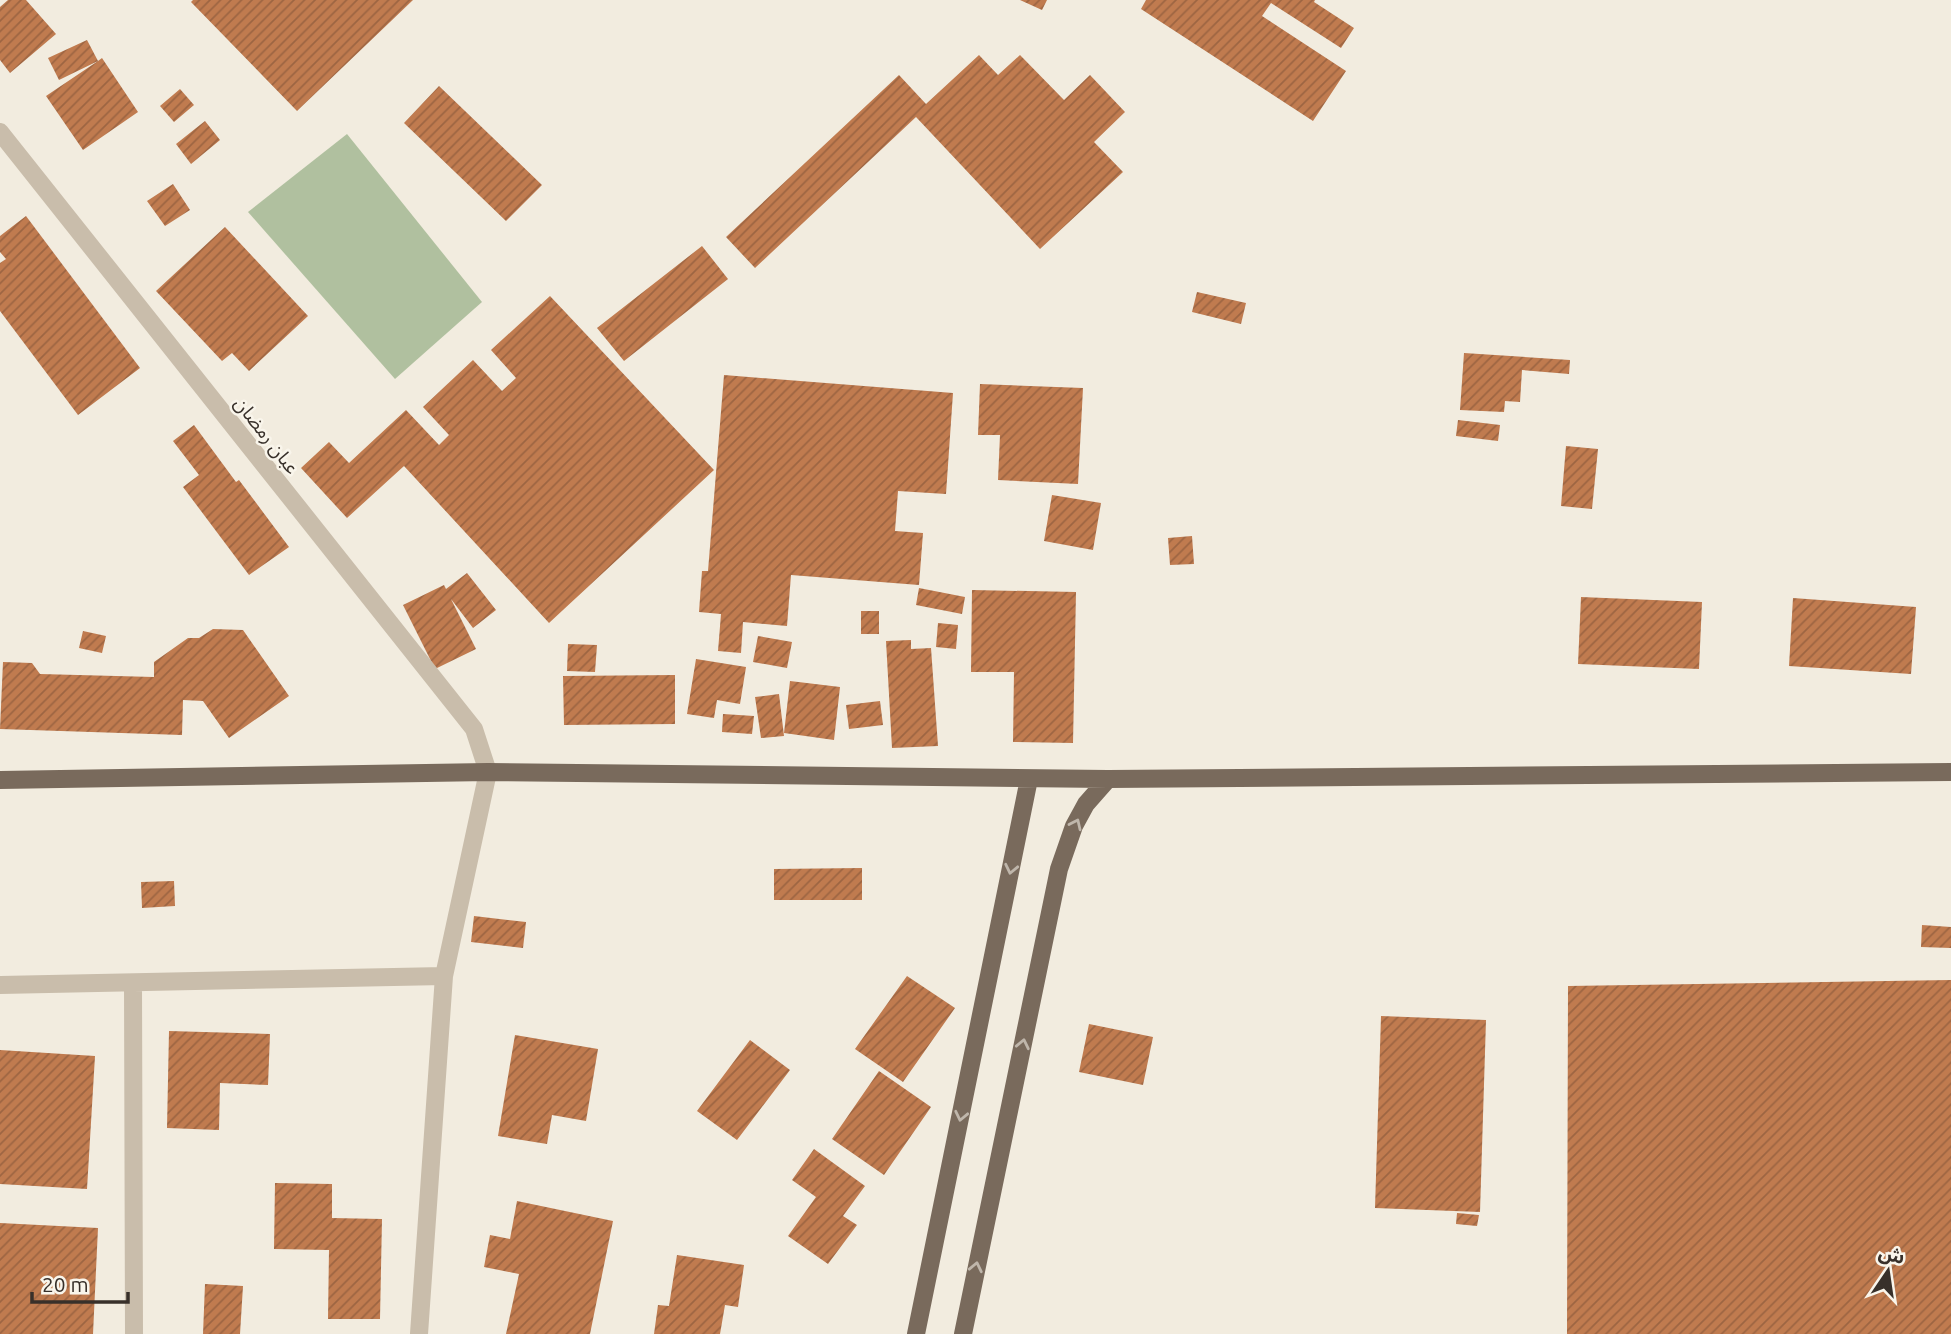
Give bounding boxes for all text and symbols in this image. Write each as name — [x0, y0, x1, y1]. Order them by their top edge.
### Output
street label: عبان رمضان — [229, 392, 304, 479]
one-way arrow — [1068, 819, 1082, 831]
one-way arrow — [1004, 863, 1019, 875]
one-way arrow — [1014, 1038, 1029, 1050]
one-way arrow — [954, 1110, 969, 1122]
north arrow — [1853, 1236, 1923, 1306]
text: ش — [1877, 1241, 1907, 1268]
scale bar — [32, 1260, 128, 1304]
one-way arrow — [968, 1261, 983, 1273]
text: 20 m — [42, 1272, 89, 1296]

